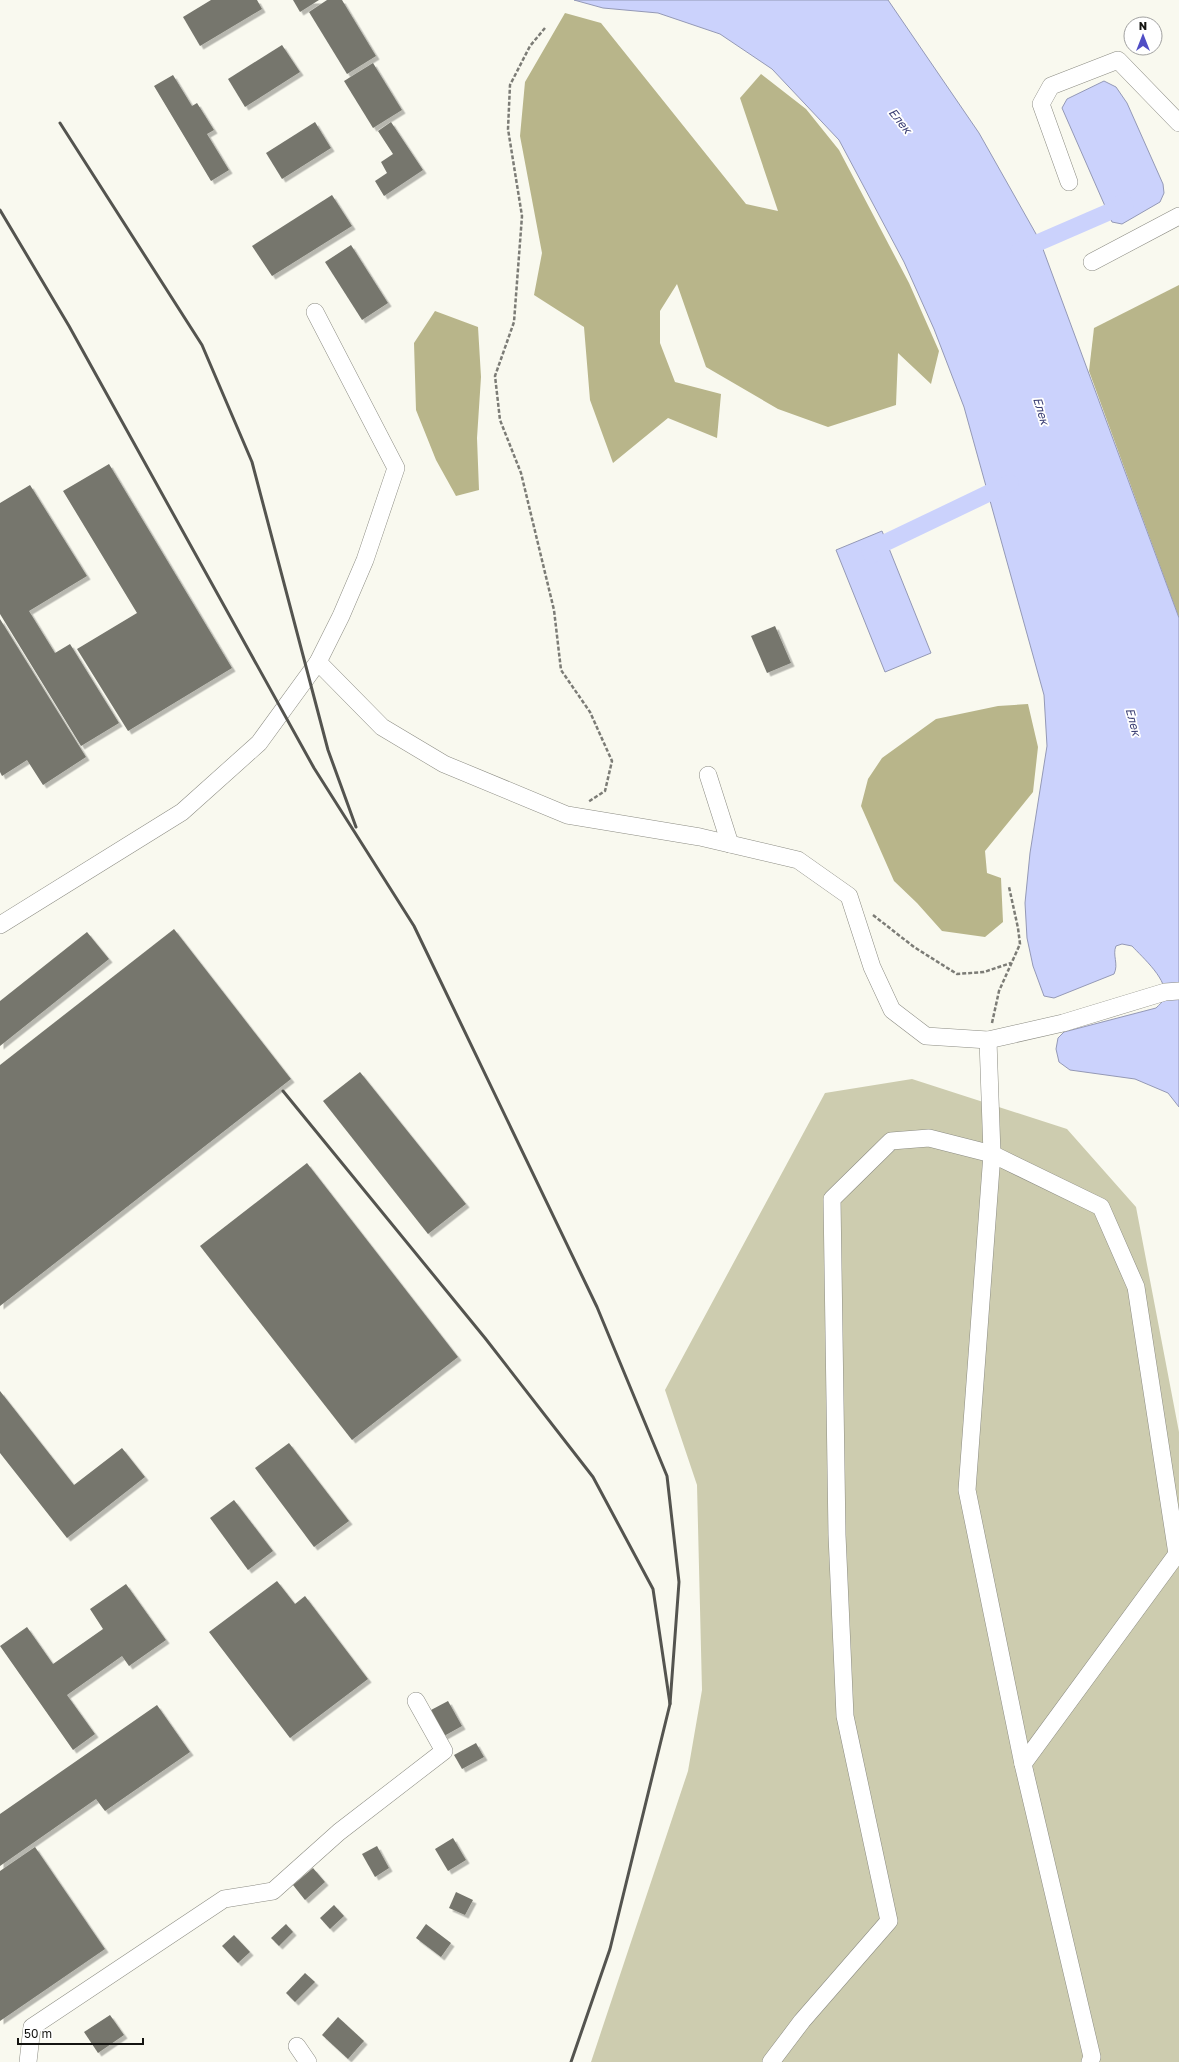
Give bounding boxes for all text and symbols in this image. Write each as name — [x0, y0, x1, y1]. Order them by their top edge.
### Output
north arrow — [1123, 16, 1163, 56]
text: N — [1139, 19, 1147, 32]
water label: Елек — [886, 105, 916, 138]
water label: Елек — [1030, 395, 1053, 429]
water label: Елек — [1123, 706, 1145, 740]
scale bar — [18, 2020, 143, 2046]
text: 50 m — [24, 2026, 52, 2041]

